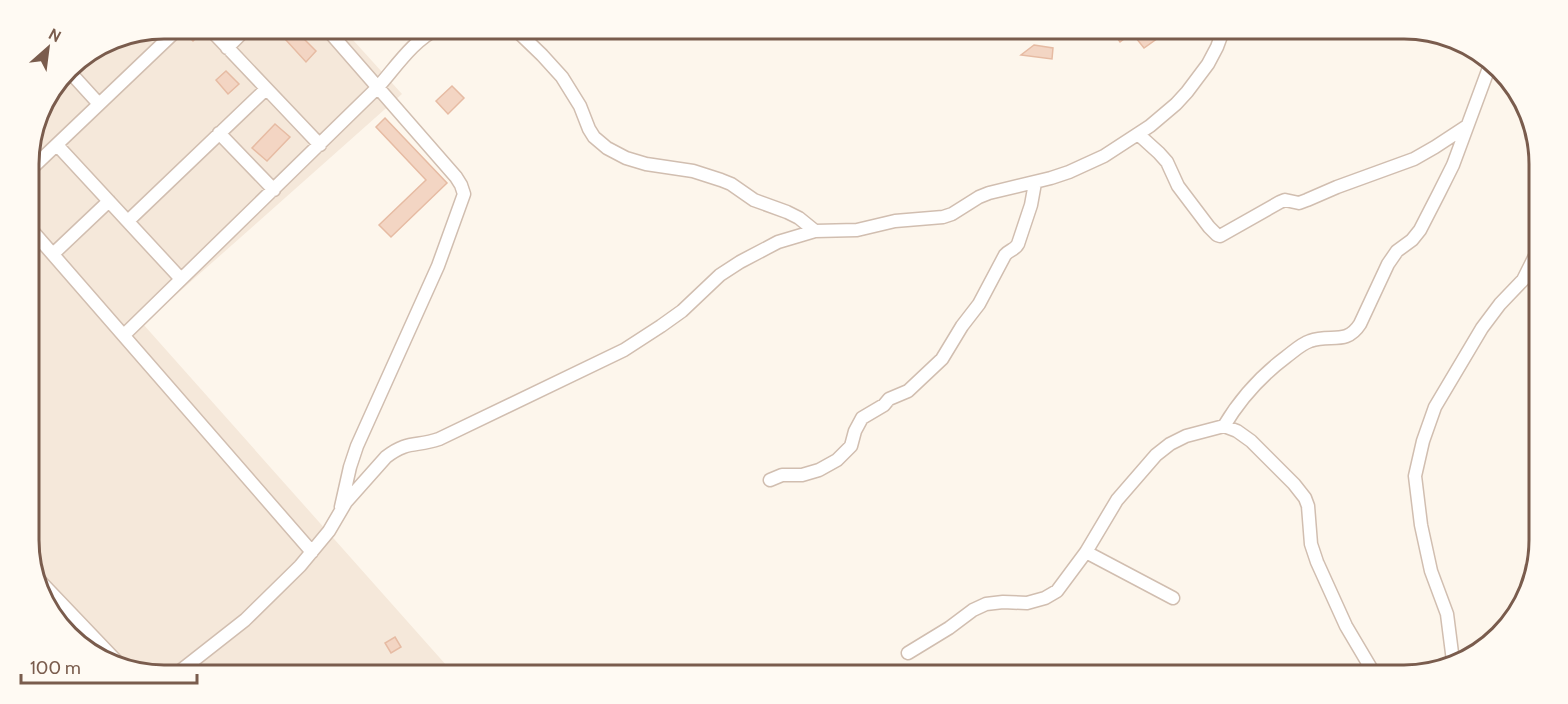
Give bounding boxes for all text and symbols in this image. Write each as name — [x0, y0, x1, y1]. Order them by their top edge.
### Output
north arrow — [18, 18, 78, 78]
text: N — [45, 24, 64, 46]
scale bar — [21, 647, 196, 685]
text: 100 m — [30, 657, 81, 679]

